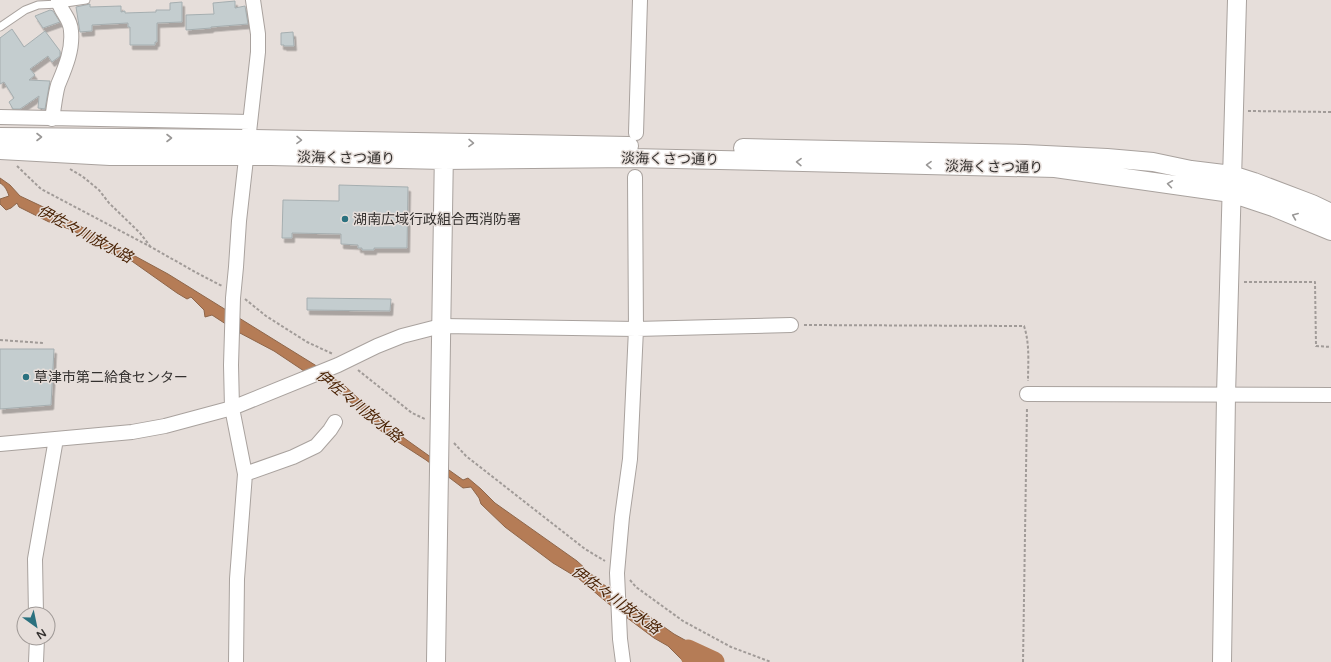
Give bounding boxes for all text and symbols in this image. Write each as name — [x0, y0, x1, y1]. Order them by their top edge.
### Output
one-way arrow — [36, 133, 42, 141]
one-way arrow — [166, 134, 172, 142]
one-way arrow — [296, 136, 302, 144]
one-way arrow — [468, 139, 474, 148]
street label: 淡海くさつ通り — [297, 149, 395, 167]
street label: 淡海くさつ通り — [621, 150, 719, 168]
one-way arrow — [796, 158, 802, 166]
street label: 淡海くさつ通り — [945, 158, 1043, 176]
one-way arrow — [926, 161, 932, 170]
one-way arrow — [1167, 180, 1173, 189]
water label: 伊佐々川放水路 — [34, 201, 137, 268]
place label: 湖南広域行政組合西消防署 — [353, 211, 521, 228]
one-way arrow — [1291, 213, 1298, 221]
marker: 湖南広域行政組合西消防署 — [340, 214, 350, 224]
water label: 伊佐々川放水路 — [313, 366, 407, 447]
place label: 草津市第二給食センター — [34, 369, 188, 386]
marker: 草津市第二給食センター — [21, 372, 31, 382]
water label: 伊佐々川放水路 — [568, 562, 665, 639]
north arrow — [16, 606, 56, 646]
text: N — [34, 626, 48, 642]

